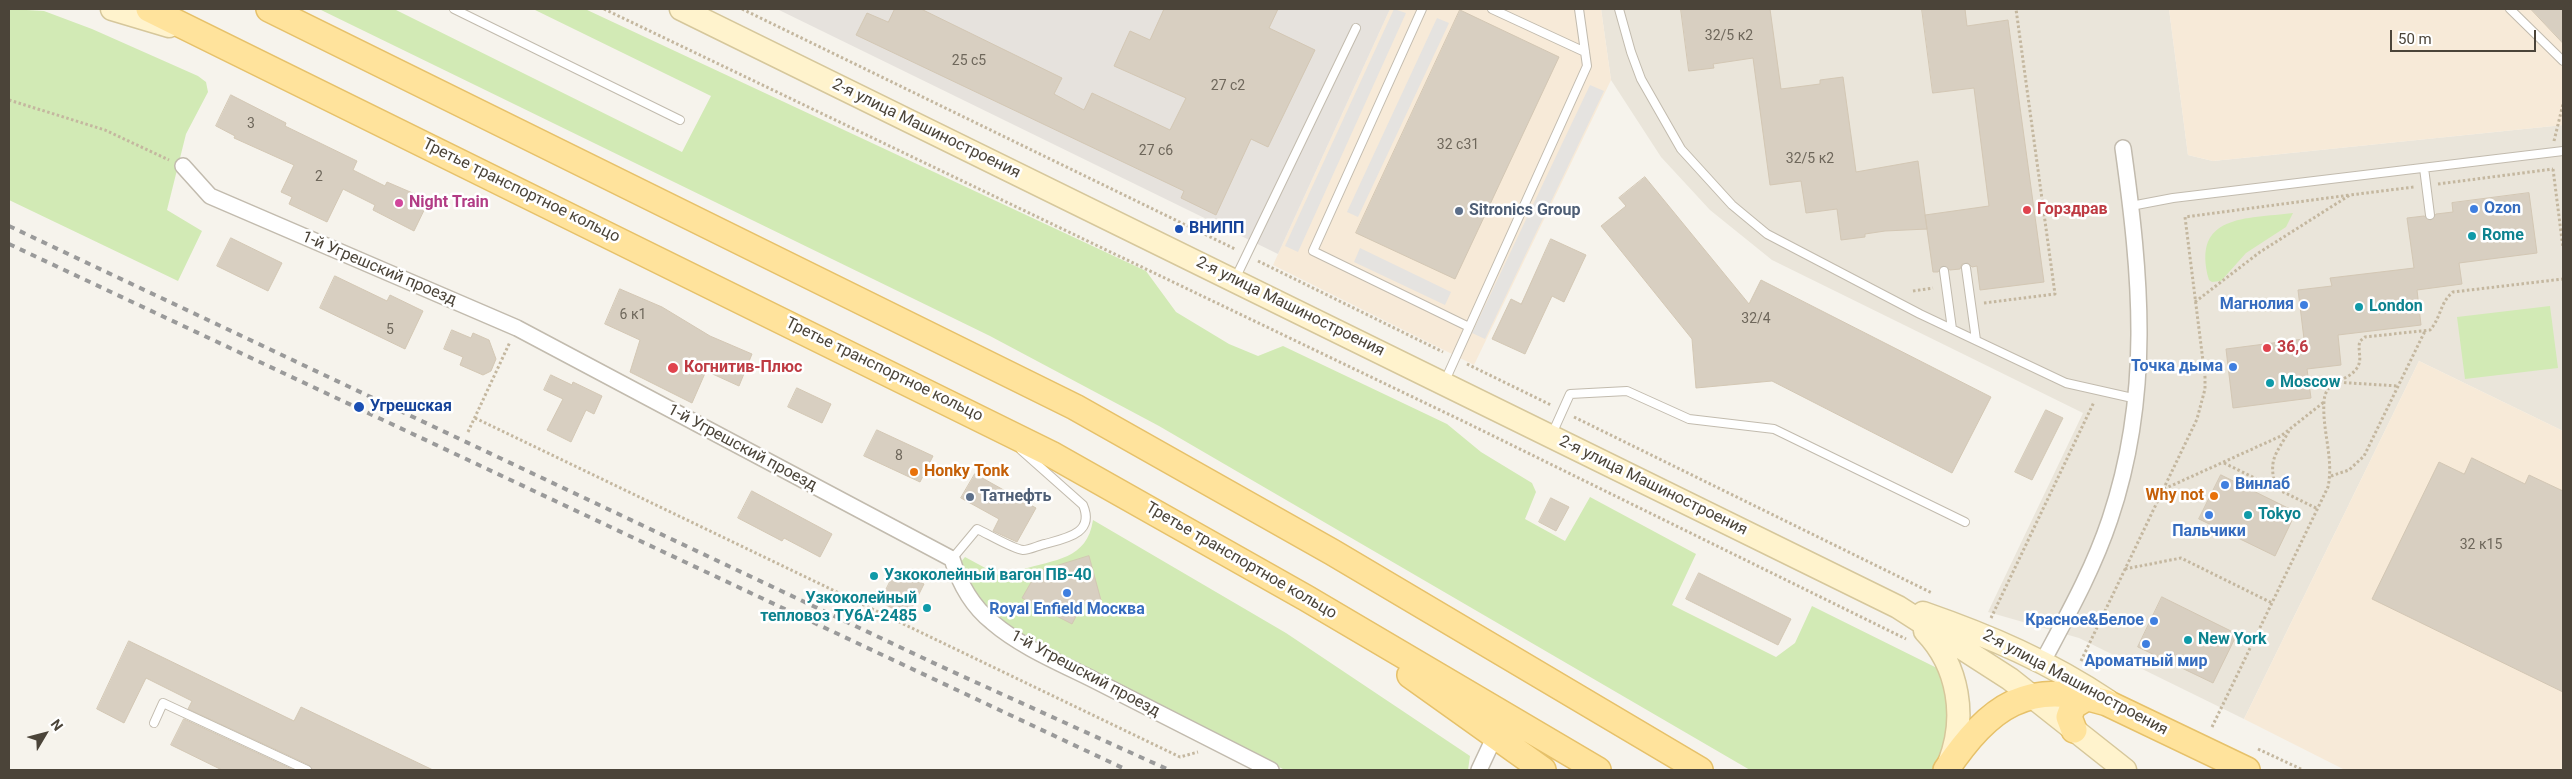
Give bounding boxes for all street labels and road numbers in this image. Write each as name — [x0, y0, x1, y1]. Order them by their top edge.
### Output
street label: 2-я улица Машиностроения — [829, 75, 1023, 183]
street label: Третье транспортное кольцо — [419, 135, 623, 247]
street label: 1-й Угрешский проезд — [299, 228, 459, 310]
street label: 2-я улица Машиностроения — [1193, 253, 1387, 361]
street label: Третье транспортное кольцо — [782, 314, 986, 426]
street label: 1-й Угрешский проезд — [664, 401, 820, 495]
street label: 2-я улица Машиностроения — [1556, 432, 1750, 540]
street label: Третье транспортное кольцо — [1142, 498, 1340, 624]
street label: 2-я улица Машиностроения — [1979, 626, 2171, 740]
street label: 1-й Угрешский проезд — [1007, 627, 1163, 721]

